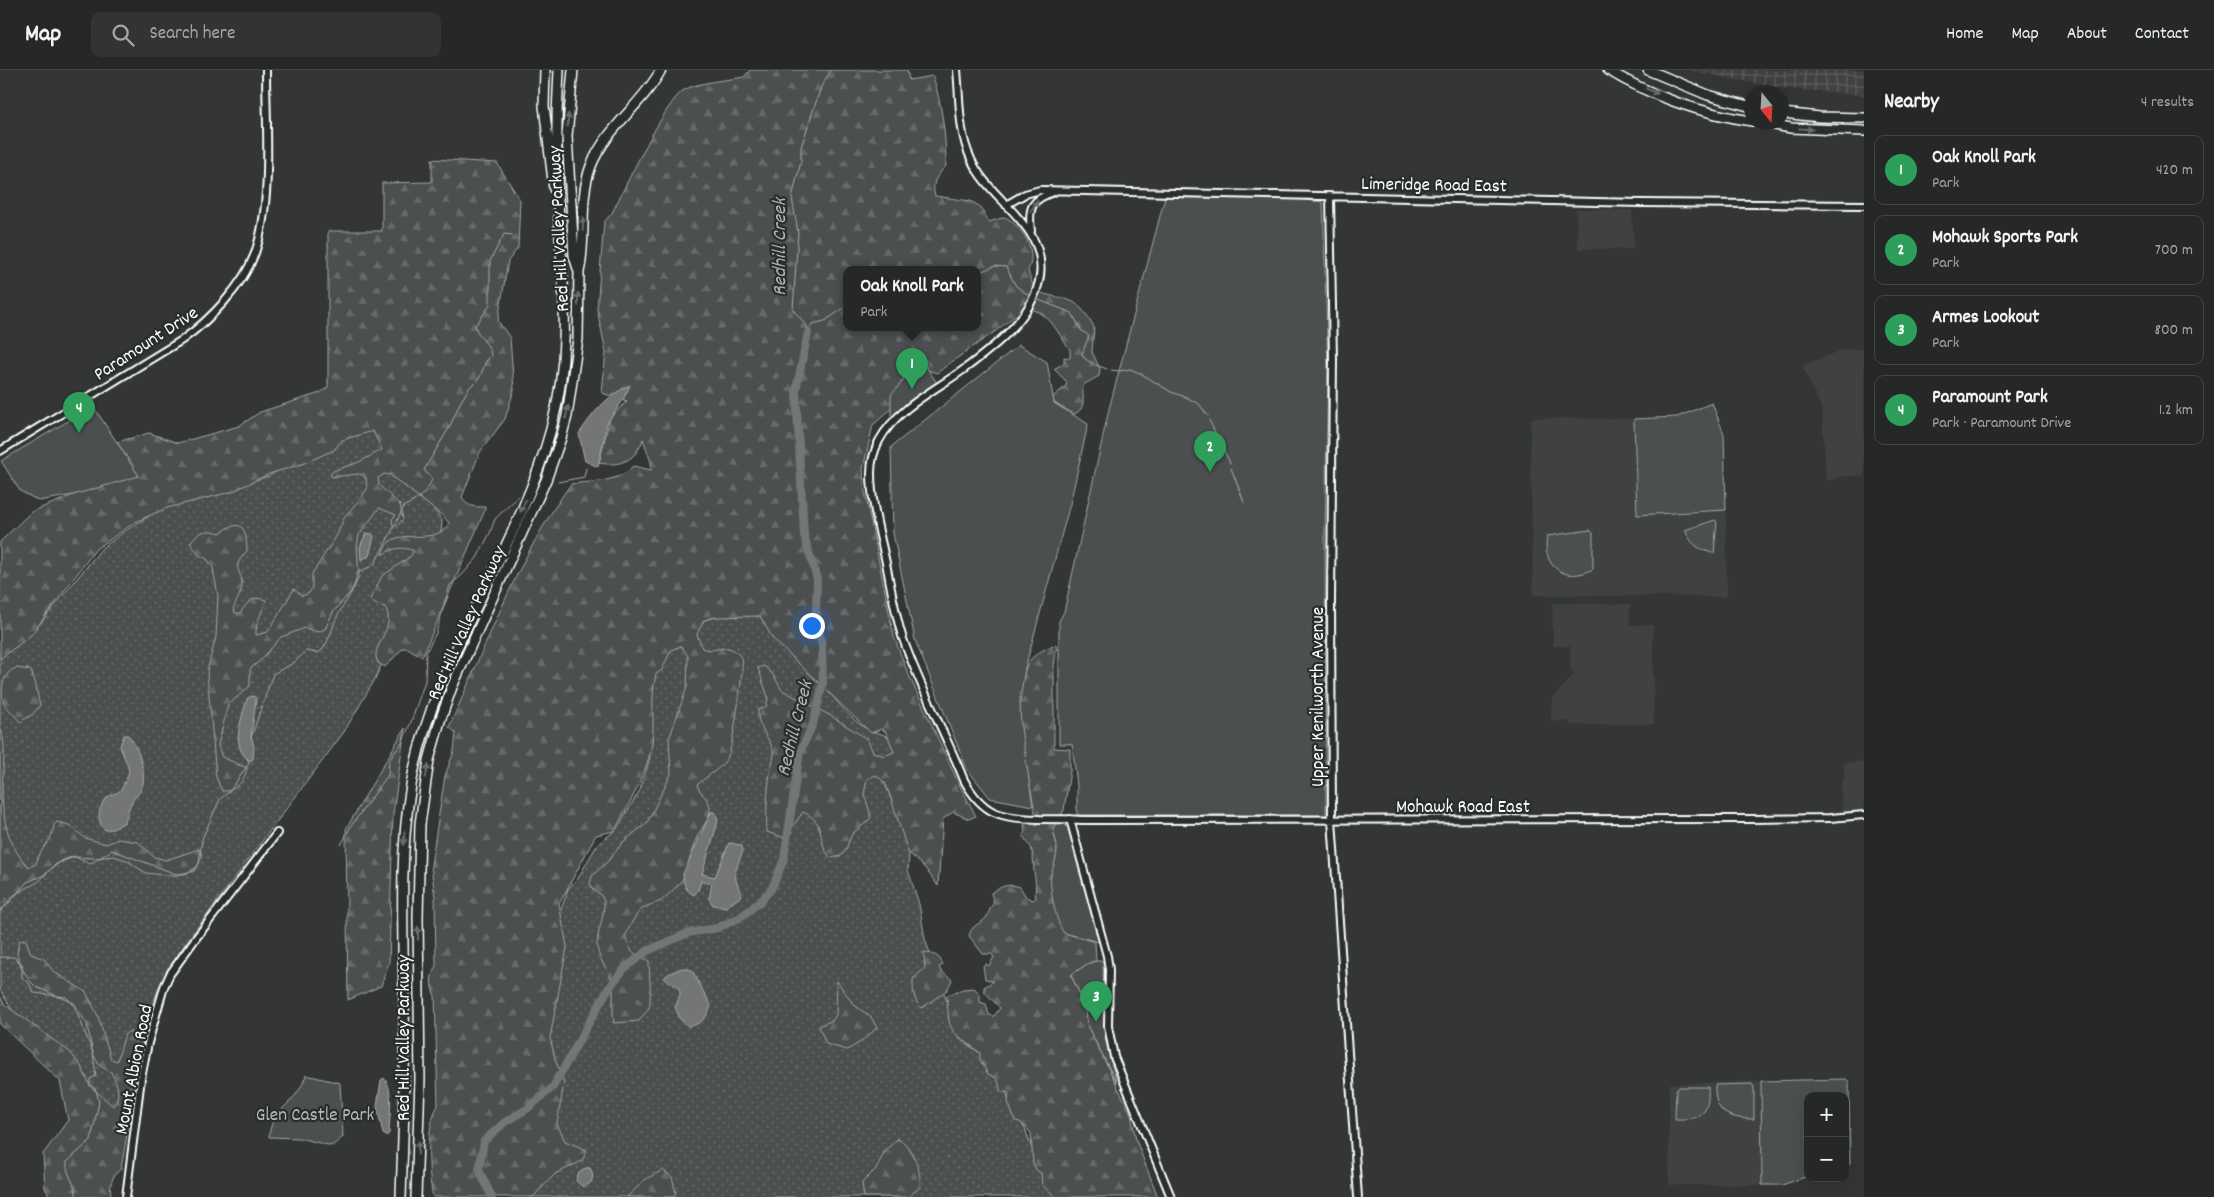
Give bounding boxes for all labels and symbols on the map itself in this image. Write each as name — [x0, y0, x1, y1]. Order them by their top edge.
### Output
north arrow — [1744, 85, 1789, 130]
one-way arrow — [1645, 88, 1659, 96]
one-way arrow — [565, 111, 573, 127]
one-way arrow — [1798, 125, 1814, 133]
street label: Red Hill Valley Parkway — [543, 145, 578, 313]
street label: Limeridge Road East — [1361, 172, 1507, 201]
water label: Redhill Creek — [767, 196, 795, 296]
one-way arrow — [1030, 199, 1039, 213]
one-way arrow — [579, 216, 587, 232]
one-way arrow — [575, 291, 583, 307]
street label: Paramount Drive — [89, 301, 205, 389]
pin: 1 — [896, 348, 928, 389]
pin: 4 — [63, 392, 95, 433]
one-way arrow — [564, 403, 572, 419]
pin: 2 — [1194, 431, 1226, 472]
one-way arrow — [518, 499, 526, 513]
street label: Red Hill Valley Parkway — [422, 542, 514, 705]
street label: Upper Kenilworth Avenue — [1306, 607, 1333, 787]
your location — [799, 613, 825, 639]
water label: Redhill Creek — [770, 676, 822, 780]
one-way arrow — [424, 763, 432, 779]
street label: Mohawk Road East — [1396, 795, 1530, 822]
one-way arrow — [400, 830, 408, 846]
one-way arrow — [414, 925, 422, 941]
street label: Red Hill Valley Parkway — [392, 955, 419, 1121]
pin: 3 — [1080, 981, 1112, 1022]
street label: Mount Albion Road — [110, 1002, 161, 1137]
park label: Glen Castle Park — [256, 1103, 374, 1130]
one-way arrow — [414, 1140, 422, 1156]

